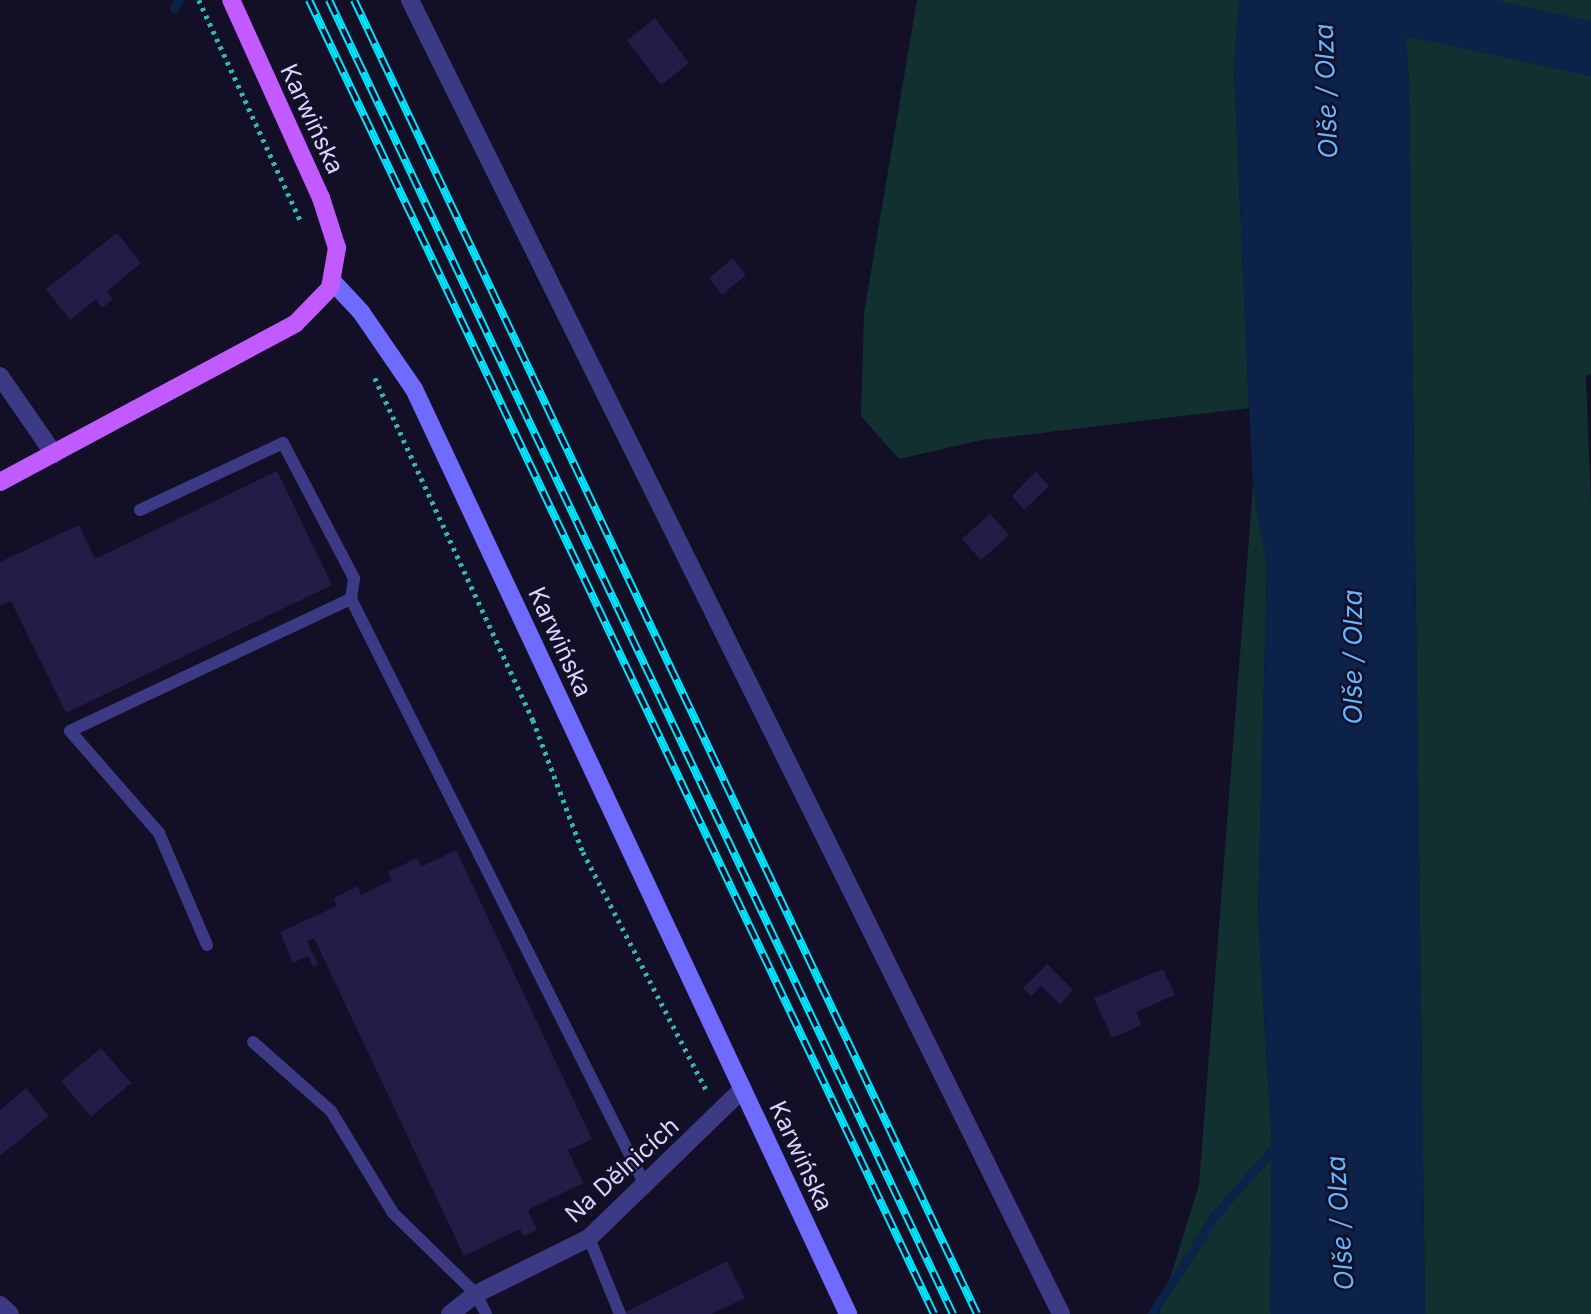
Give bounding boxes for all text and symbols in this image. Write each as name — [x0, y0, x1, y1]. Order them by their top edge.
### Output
water label: Olše / Olza — [1308, 23, 1344, 159]
street label: Karwińska — [274, 60, 350, 178]
street label: Karwińska — [522, 583, 598, 701]
water label: Olše / Olza — [1337, 590, 1369, 724]
street label: Karwińska — [763, 1097, 839, 1215]
street label: Na Dělnicích — [559, 1112, 685, 1228]
water label: Olše / Olza — [1320, 1155, 1360, 1291]

